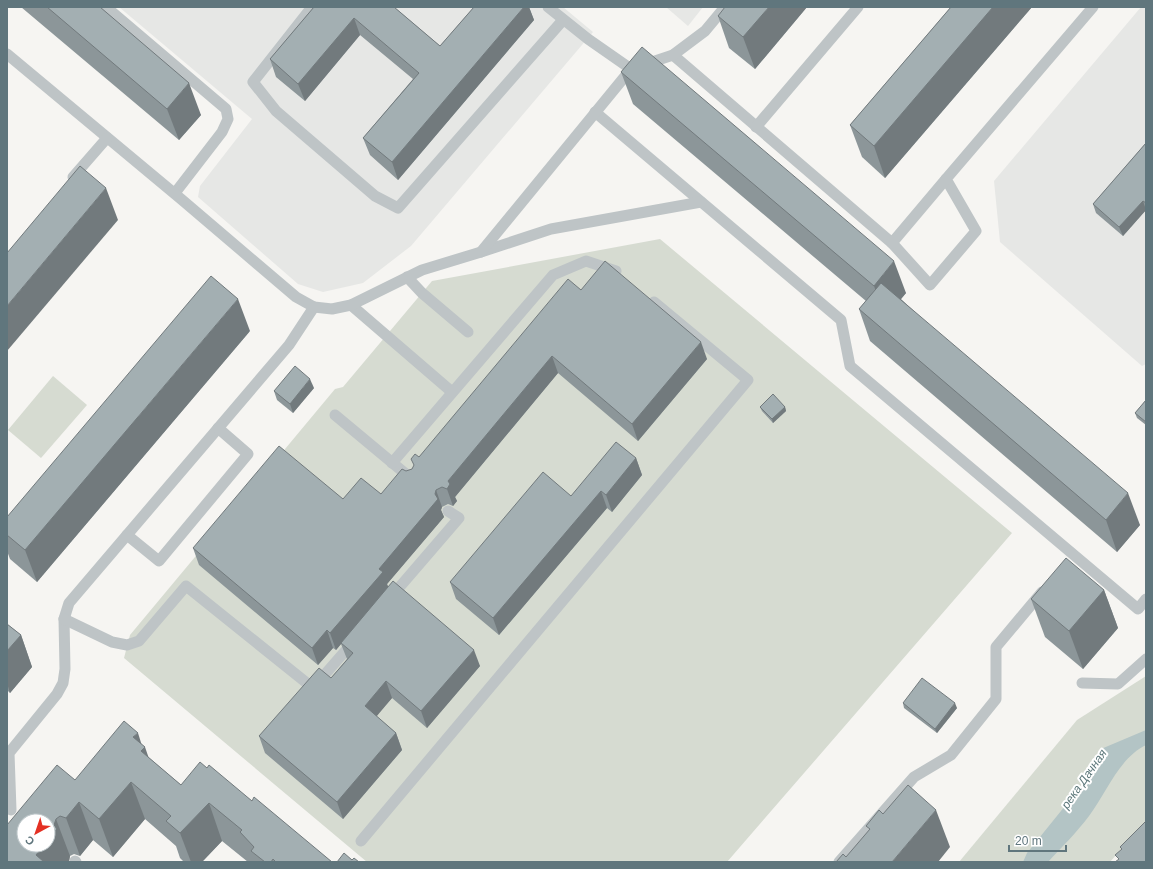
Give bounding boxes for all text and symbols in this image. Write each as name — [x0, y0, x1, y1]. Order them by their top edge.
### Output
water label: река Дачная — [1058, 746, 1110, 812]
north arrow — [16, 813, 56, 853]
scale bar — [1009, 827, 1066, 853]
text: С — [23, 833, 36, 848]
text: 20 m — [1015, 834, 1042, 848]

